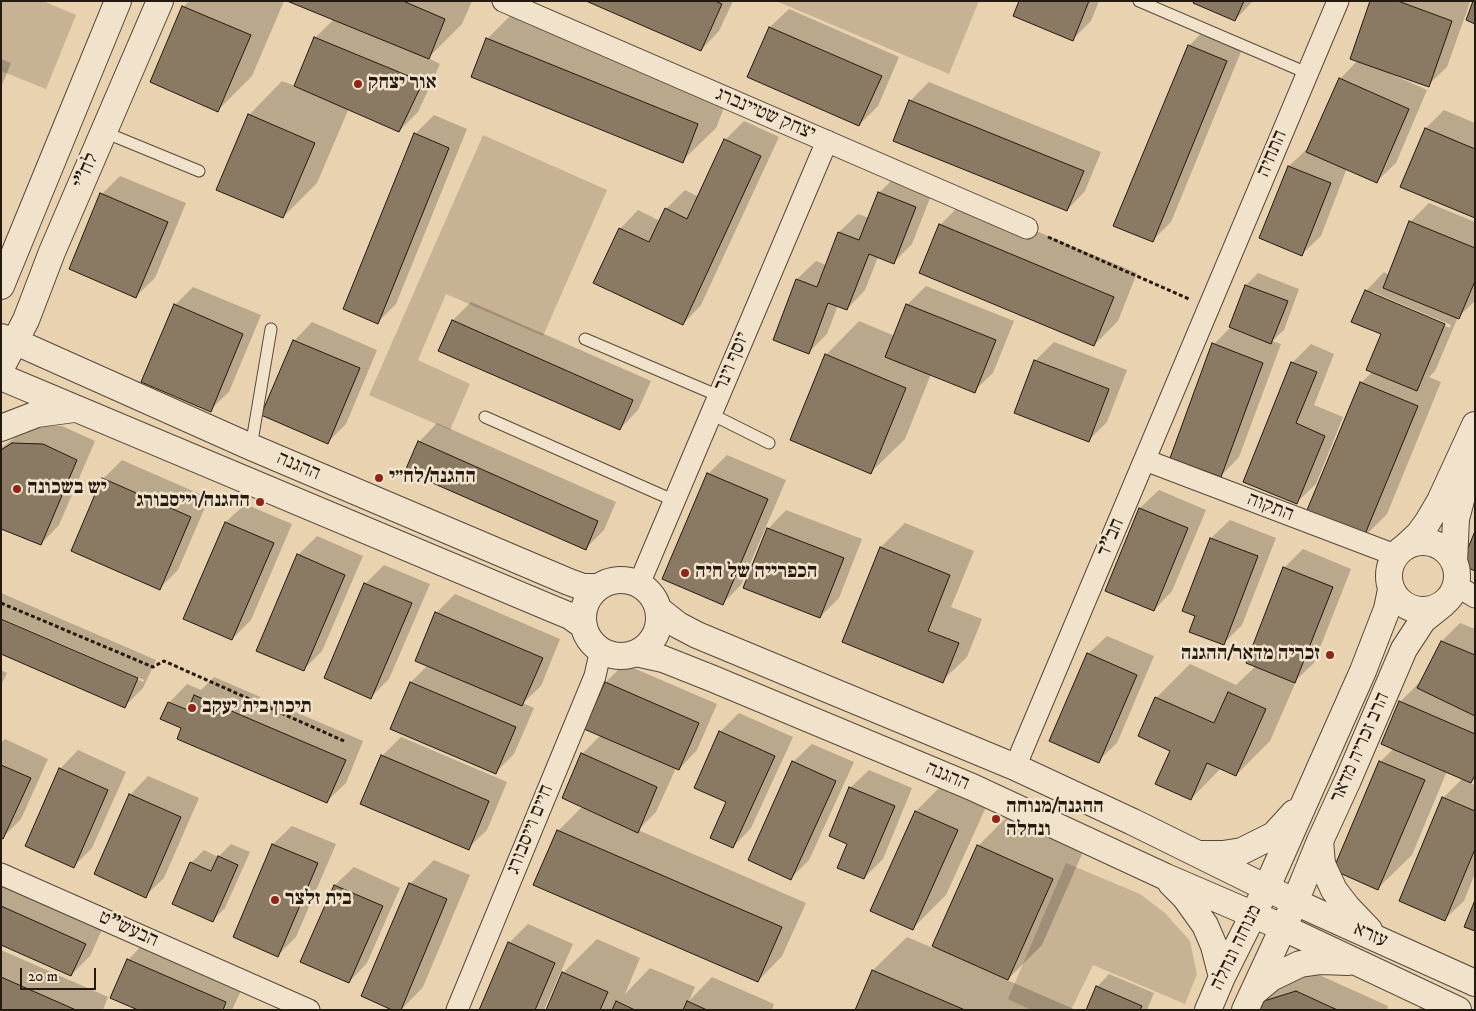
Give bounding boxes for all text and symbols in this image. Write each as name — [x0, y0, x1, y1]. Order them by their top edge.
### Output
place label: אור יצחק — [368, 72, 437, 96]
marker: אור יצחק — [352, 78, 364, 90]
street label: יצחק שטיינברג — [711, 83, 819, 147]
street label: התחיה — [1252, 127, 1294, 181]
street label: לח"י — [69, 150, 105, 192]
street label: יוסף וינר — [710, 329, 756, 395]
street label: ההגנה — [272, 447, 324, 487]
place label: ההגנה/לח״י — [389, 466, 476, 490]
marker: ההגנה/לח״י — [373, 472, 385, 484]
place label: יש בשכונה — [27, 477, 107, 501]
marker: יש בשכונה — [11, 483, 23, 495]
street label: התקוה — [1243, 488, 1297, 528]
place label: ההגנה/וייסבורג — [136, 490, 250, 514]
marker: ההגנה/וייסבורג — [254, 496, 266, 508]
street label: חב"ד — [1093, 515, 1131, 561]
place label: הכפרייה של חיה — [695, 561, 817, 585]
marker: הכפרייה של חיה — [679, 567, 691, 579]
place label: זכריה מדאר/ההגנה — [1181, 643, 1320, 667]
marker: זכריה מדאר/ההגנה — [1324, 649, 1336, 661]
street label: הרב זכריה מדאר — [1326, 689, 1396, 807]
place label: תיכון בית יעקב — [202, 696, 312, 720]
marker: תיכון בית יעקב — [186, 702, 198, 714]
street label: ההגנה — [921, 757, 973, 797]
street label: חיים וייסבורג — [502, 782, 560, 878]
place label: ההגנה/מנוחה ונחלה — [1006, 796, 1104, 843]
marker: ההגנה/מנוחה ונחלה — [990, 813, 1002, 825]
place label: בית זלצר — [285, 888, 352, 912]
marker: בית זלצר — [269, 894, 281, 906]
street label: מנוחה ונחלה — [1206, 901, 1268, 995]
street label: הבעש"ט — [95, 906, 161, 954]
street label: עזרא — [1349, 918, 1391, 954]
scale bar — [22, 958, 99, 990]
text: 20 m — [28, 967, 58, 986]

